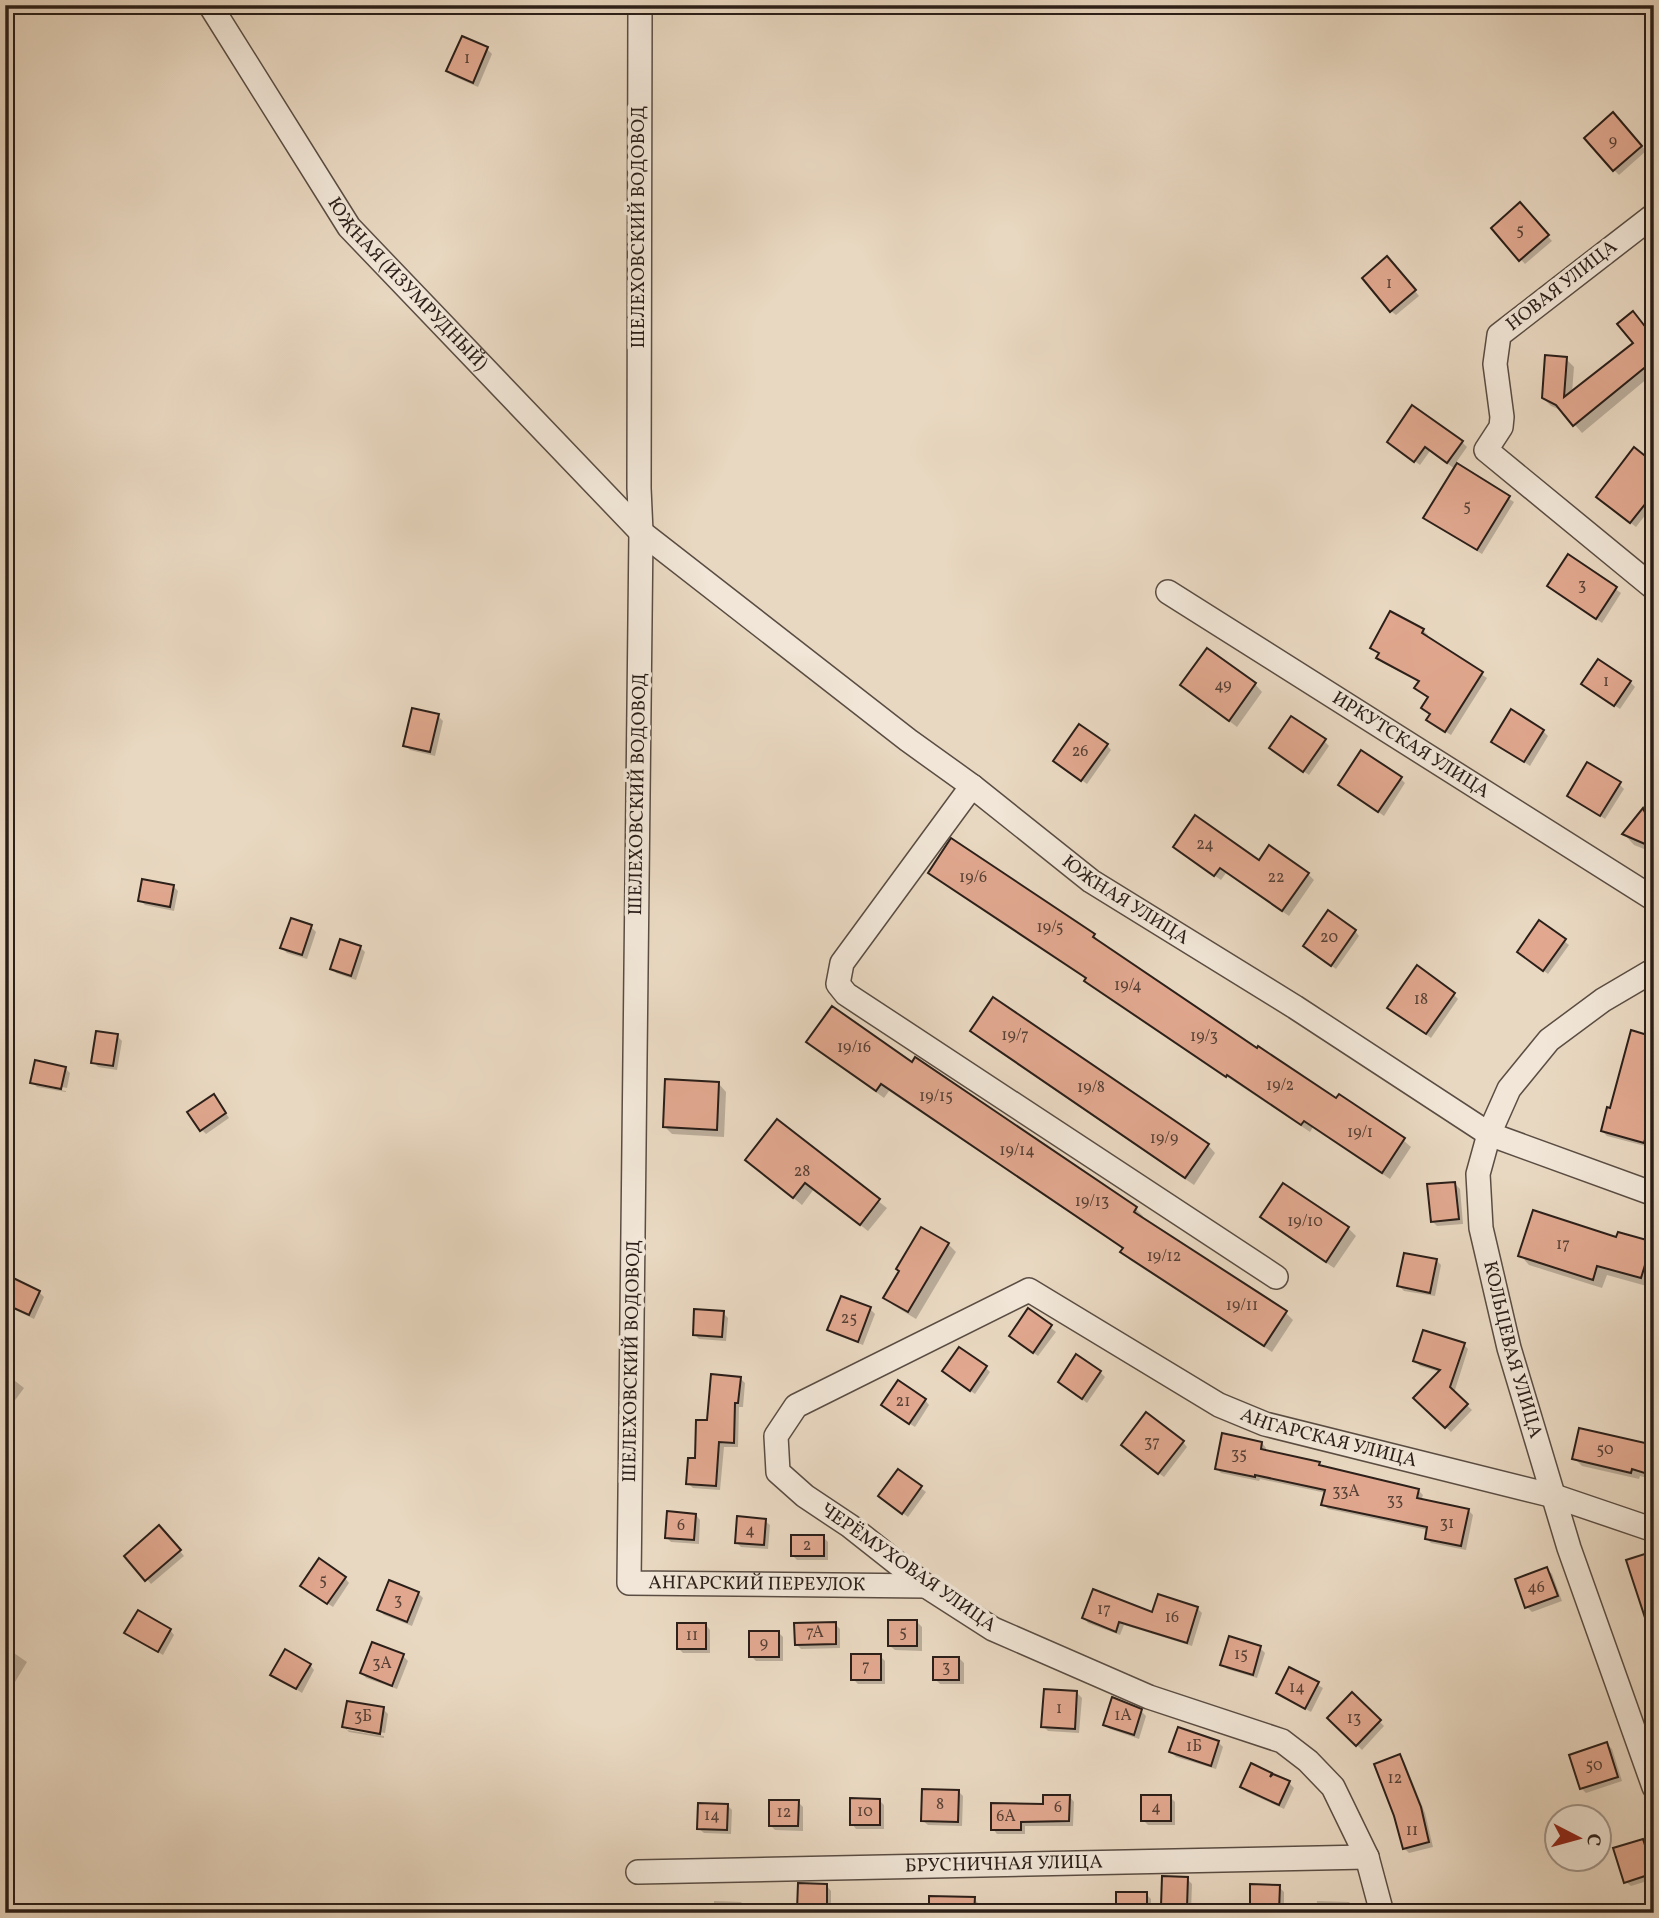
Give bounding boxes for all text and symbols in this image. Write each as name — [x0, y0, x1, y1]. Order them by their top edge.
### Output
house number: 1 — [464, 48, 470, 70]
street label: ШЕЛЕХОВСКИЙ ВОДОВОД — [626, 106, 652, 348]
house number: 9 — [1609, 131, 1617, 153]
street label: ЮЖНАЯ (ИЗУМРУДНЫЙ) — [321, 193, 493, 377]
house number: 5 — [1516, 220, 1524, 242]
street label: НОВАЯ УЛИЦА — [1501, 234, 1623, 338]
house number: 1 — [1386, 273, 1392, 295]
house number: 5 — [1463, 496, 1471, 518]
house number: 3 — [1578, 575, 1586, 597]
house number: 1 — [1603, 671, 1609, 693]
street label: ШЕЛЕХОВСКИЙ ВОДОВОД — [623, 672, 653, 916]
house number: 49 — [1214, 675, 1232, 697]
street label: ИРКУТСКАЯ УЛИЦА — [1327, 686, 1495, 805]
house number: 26 — [1072, 741, 1088, 763]
house number: 24 — [1196, 834, 1214, 856]
street label: ЮЖНАЯ УЛИЦА — [1056, 849, 1194, 951]
house number: 19/6 — [959, 867, 987, 889]
house number: 22 — [1267, 867, 1285, 889]
house number: 19/5 — [1036, 917, 1064, 939]
house number: 20 — [1320, 927, 1338, 949]
house number: 19/4 — [1114, 975, 1142, 997]
house number: 18 — [1414, 989, 1428, 1011]
house number: 19/7 — [1001, 1025, 1029, 1047]
house number: 19/3 — [1190, 1026, 1218, 1048]
house number: 19/16 — [837, 1037, 871, 1059]
house number: 19/2 — [1266, 1075, 1294, 1097]
house number: 19/8 — [1077, 1077, 1105, 1099]
house number: 19/15 — [919, 1086, 953, 1108]
house number: 19/1 — [1347, 1122, 1373, 1144]
house number: 19/9 — [1150, 1128, 1178, 1150]
house number: 19/14 — [999, 1140, 1035, 1162]
house number: 28 — [794, 1161, 810, 1183]
house number: 19/13 — [1075, 1191, 1109, 1213]
house number: 19/10 — [1287, 1211, 1323, 1233]
house number: 17 — [1556, 1234, 1570, 1256]
street label: ШЕЛЕХОВСКИЙ ВОДОВОД — [617, 1239, 647, 1483]
house number: 19/12 — [1147, 1246, 1181, 1268]
street label: КОЛЬЦЕВАЯ УЛИЦА — [1476, 1258, 1548, 1442]
house number: 19/11 — [1226, 1295, 1258, 1317]
house number: 25 — [841, 1308, 857, 1330]
house number: 21 — [896, 1391, 910, 1413]
street label: АНГАРСКАЯ УЛИЦА — [1236, 1402, 1420, 1474]
house number: 37 — [1144, 1432, 1160, 1454]
house number: 50 — [1597, 1439, 1614, 1461]
house number: 35 — [1231, 1444, 1247, 1466]
house number: 33А — [1332, 1481, 1360, 1503]
house number: 33 — [1387, 1490, 1403, 1512]
street label: ЧЕРЁМУХОВАЯ УЛИЦА — [815, 1497, 1001, 1639]
house number: 31 — [1440, 1513, 1454, 1535]
house number: 6 — [677, 1515, 685, 1537]
house number: 4 — [745, 1520, 755, 1542]
house number: 2 — [803, 1535, 811, 1557]
house number: 5 — [319, 1570, 327, 1592]
street label: АНГАРСКИЙ ПЕРЕУЛОК — [648, 1570, 866, 1598]
house number: 46 — [1527, 1577, 1545, 1599]
house number: 3 — [394, 1590, 402, 1612]
house number: 17 — [1097, 1599, 1111, 1621]
house number: 16 — [1165, 1607, 1179, 1629]
house number: 7А — [806, 1622, 824, 1644]
house number: 5 — [899, 1622, 907, 1644]
house number: 11 — [686, 1625, 698, 1647]
house number: 9 — [760, 1633, 768, 1655]
house number: 15 — [1234, 1644, 1248, 1666]
house number: 3А — [372, 1653, 392, 1675]
house number: 7 — [862, 1656, 870, 1678]
house number: 3 — [942, 1657, 950, 1679]
house number: 14 — [1289, 1677, 1305, 1699]
house number: 1 — [1056, 1698, 1062, 1720]
house number: 1А — [1114, 1705, 1132, 1727]
house number: 3Б — [354, 1706, 372, 1728]
house number: 13 — [1347, 1708, 1361, 1730]
house number: 1Б — [1186, 1736, 1202, 1758]
house number: 50 — [1586, 1755, 1603, 1777]
house number: 12 — [1388, 1768, 1402, 1790]
house number: 8 — [936, 1794, 944, 1816]
house number: 6 — [1054, 1797, 1062, 1819]
house number: 4 — [1151, 1797, 1161, 1819]
house number: 10 — [857, 1801, 873, 1823]
house number: 12 — [777, 1802, 791, 1824]
north arrow — [1544, 1802, 1614, 1872]
house number: 14 — [704, 1805, 720, 1827]
house number: 6А — [996, 1806, 1016, 1828]
house number: 11 — [1406, 1820, 1418, 1842]
text: С — [1579, 1832, 1606, 1847]
street label: БРУСНИЧНАЯ УЛИЦА — [905, 1849, 1103, 1880]

